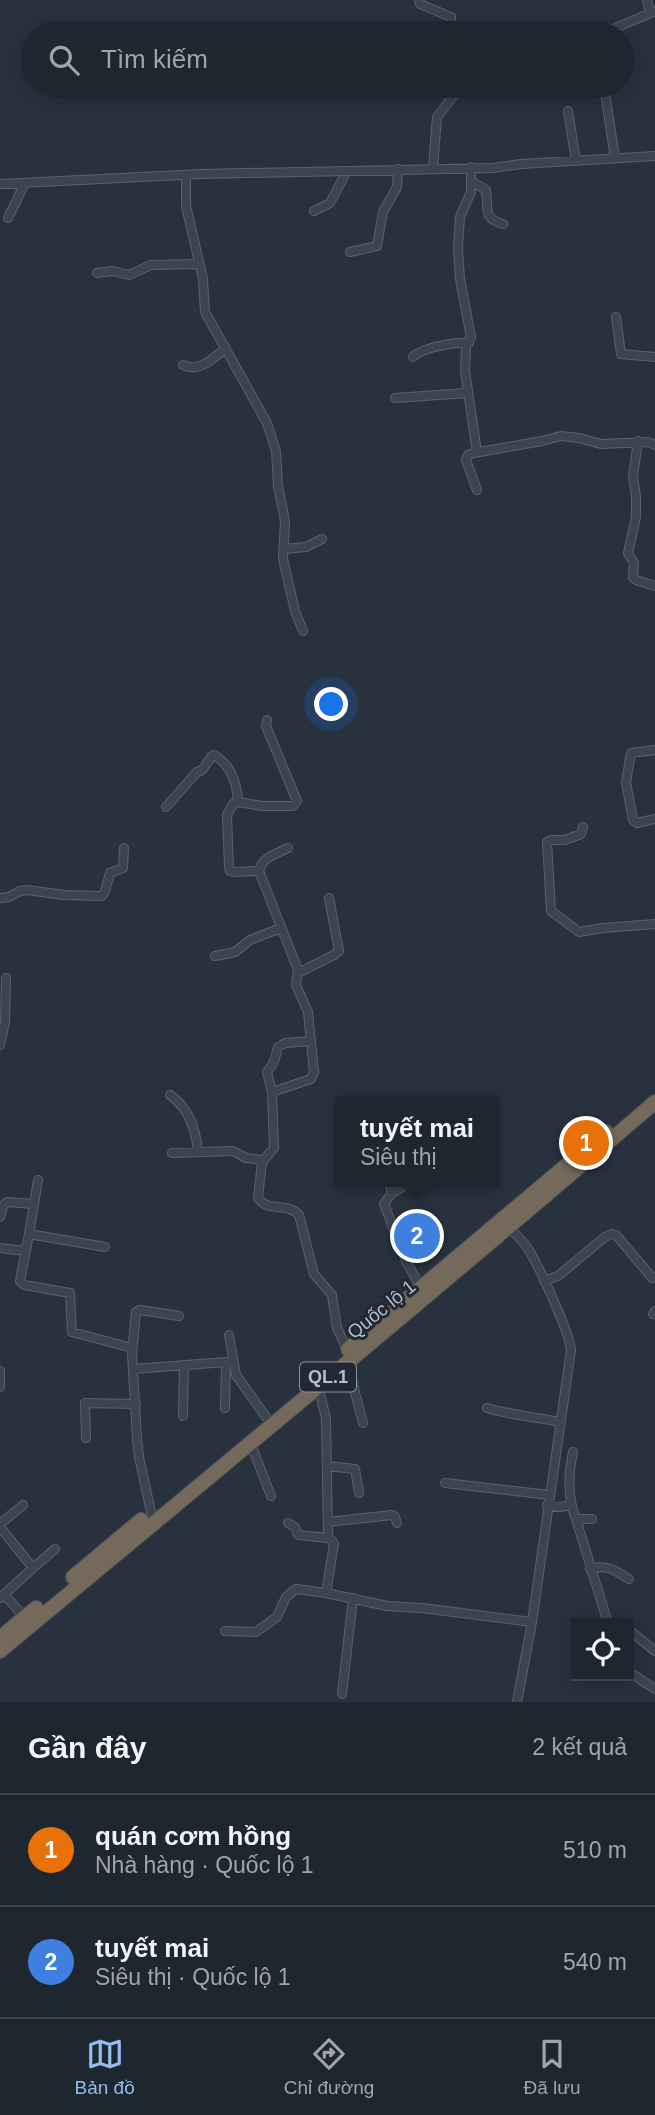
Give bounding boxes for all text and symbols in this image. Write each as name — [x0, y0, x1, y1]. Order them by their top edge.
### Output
search box — [21, 21, 634, 98]
icon: search — [45, 41, 83, 79]
text: Tìm kiếm — [101, 44, 208, 74]
your location — [314, 687, 348, 721]
popup — [335, 1096, 499, 1187]
text: tuyết mai — [360, 1113, 474, 1143]
pin: 1 — [563, 1117, 609, 1169]
text: Siêu thị — [360, 1144, 437, 1170]
pin: 2 — [394, 1210, 440, 1262]
street label: Quốc lộ 1 — [343, 1276, 420, 1343]
road number: QL.1 — [300, 1362, 356, 1392]
map controls — [571, 1618, 634, 1681]
button: locate — [571, 1618, 634, 1681]
text: Gần đây — [28, 1731, 146, 1764]
text: 2 kết quả — [532, 1734, 627, 1760]
text: quán cơm hồng — [95, 1821, 291, 1851]
text: 1 — [45, 1837, 57, 1863]
text: 510 m — [563, 1837, 627, 1863]
text: Nhà hàng · Quốc lộ 1 — [95, 1852, 314, 1878]
text: tuyết mai — [95, 1933, 209, 1963]
text: 2 — [45, 1949, 57, 1975]
text: 540 m — [563, 1949, 627, 1975]
text: Siêu thị · Quốc lộ 1 — [95, 1964, 291, 1990]
tab: Bản đồ — [75, 2035, 135, 2099]
tab: Chỉ đường — [284, 2035, 374, 2099]
tab: Đã lưu — [523, 2035, 580, 2099]

